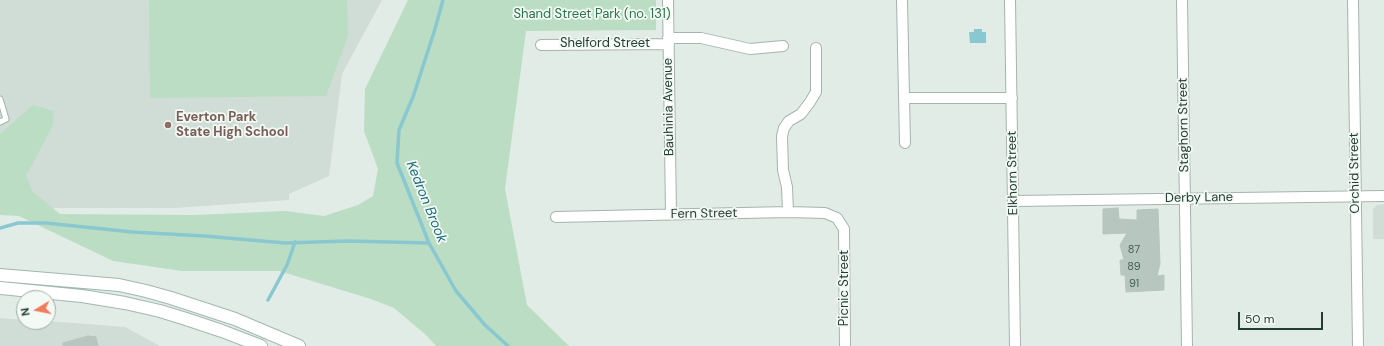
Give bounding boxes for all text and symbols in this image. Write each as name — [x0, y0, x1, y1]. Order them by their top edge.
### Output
park label: Shand Street Park (no. 131) — [513, 7, 671, 23]
street label: Shelford Street — [560, 36, 650, 52]
street label: Bauhinia Avenue — [660, 58, 678, 156]
street label: Staghorn Street — [1175, 78, 1193, 172]
place label: Everton Park State High School — [176, 110, 288, 141]
marker: Everton Park State High School — [163, 120, 173, 130]
street label: Elkhorn Street — [1004, 131, 1022, 215]
street label: Orchid Street — [1346, 132, 1364, 214]
water label: Kedron Brook — [402, 159, 450, 245]
street label: Derby Lane — [1165, 190, 1233, 206]
street label: Fern Street — [671, 206, 737, 222]
house number: 87 — [1128, 243, 1140, 257]
street label: Picnic Street — [837, 250, 853, 326]
house number: 89 — [1127, 260, 1141, 274]
house number: 91 — [1129, 277, 1139, 291]
north arrow — [16, 290, 56, 330]
scale bar — [1240, 304, 1325, 330]
text: N — [18, 307, 33, 317]
text: 50 m — [1245, 311, 1274, 327]

